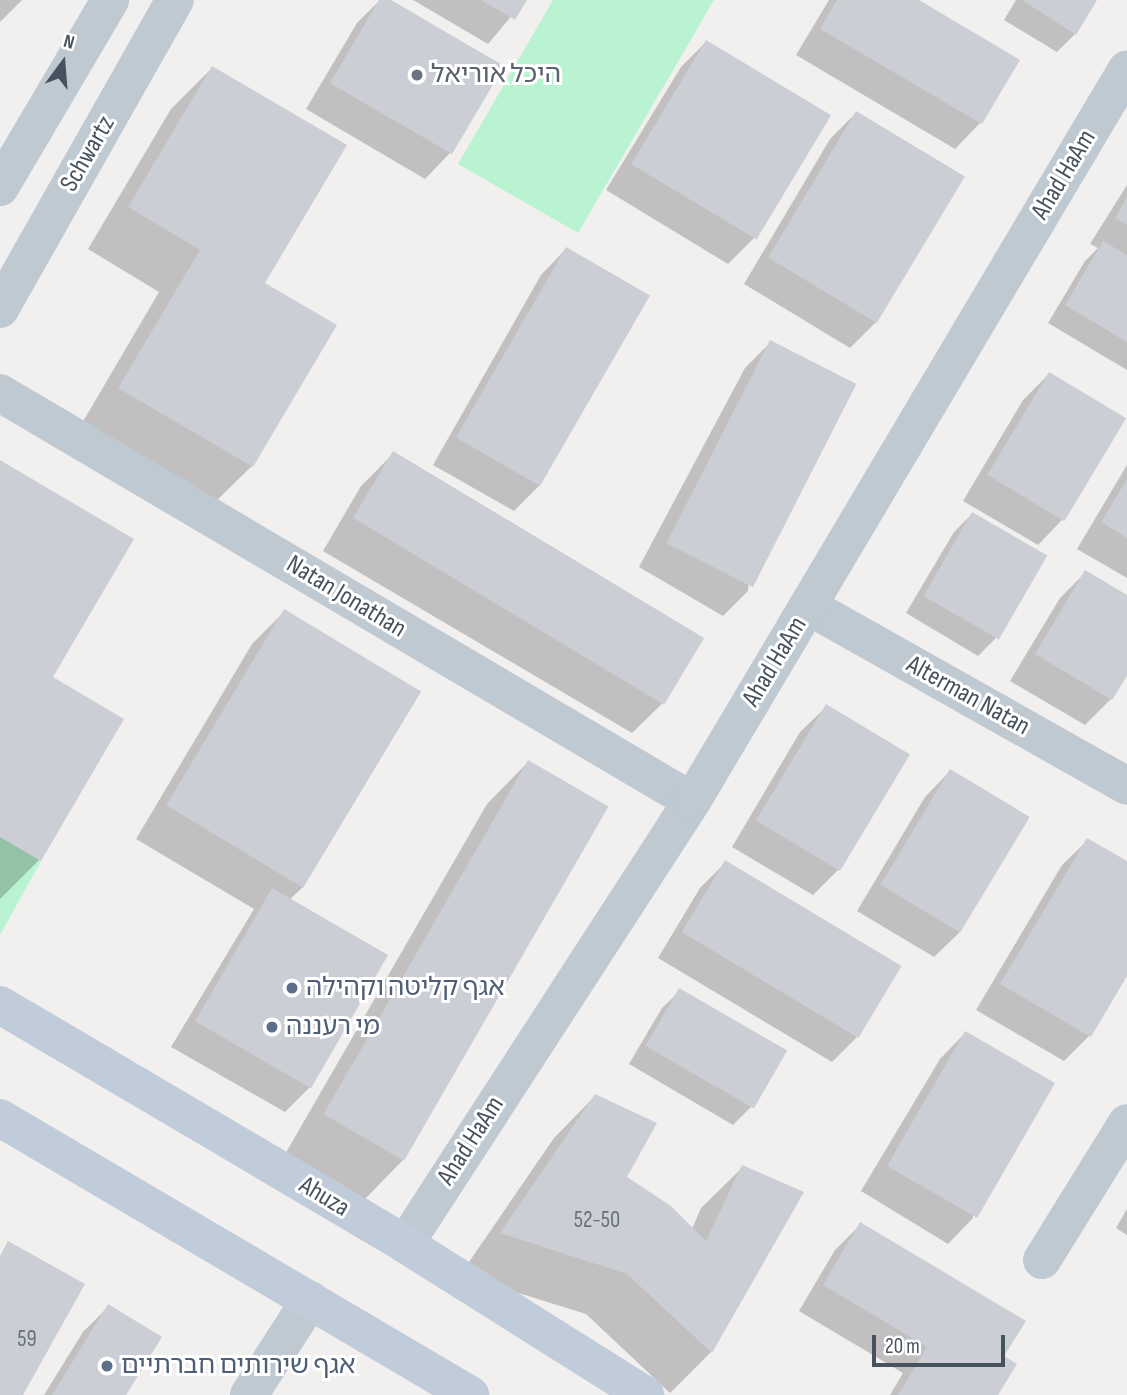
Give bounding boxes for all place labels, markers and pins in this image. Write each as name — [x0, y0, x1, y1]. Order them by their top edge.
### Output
place label: היכל אוריאל — [431, 59, 561, 91]
marker: היכל אוריאל — [409, 67, 425, 83]
place label: אגף קליטה וקהילה — [306, 972, 505, 1004]
marker: אגף קליטה וקהילה — [284, 980, 300, 996]
place label: מי רעננה — [286, 1011, 380, 1043]
marker: מי רעננה — [264, 1019, 280, 1035]
place label: אגף שירותים חברתיים — [121, 1350, 355, 1382]
marker: אגף שירותים חברתיים — [99, 1358, 115, 1374]

